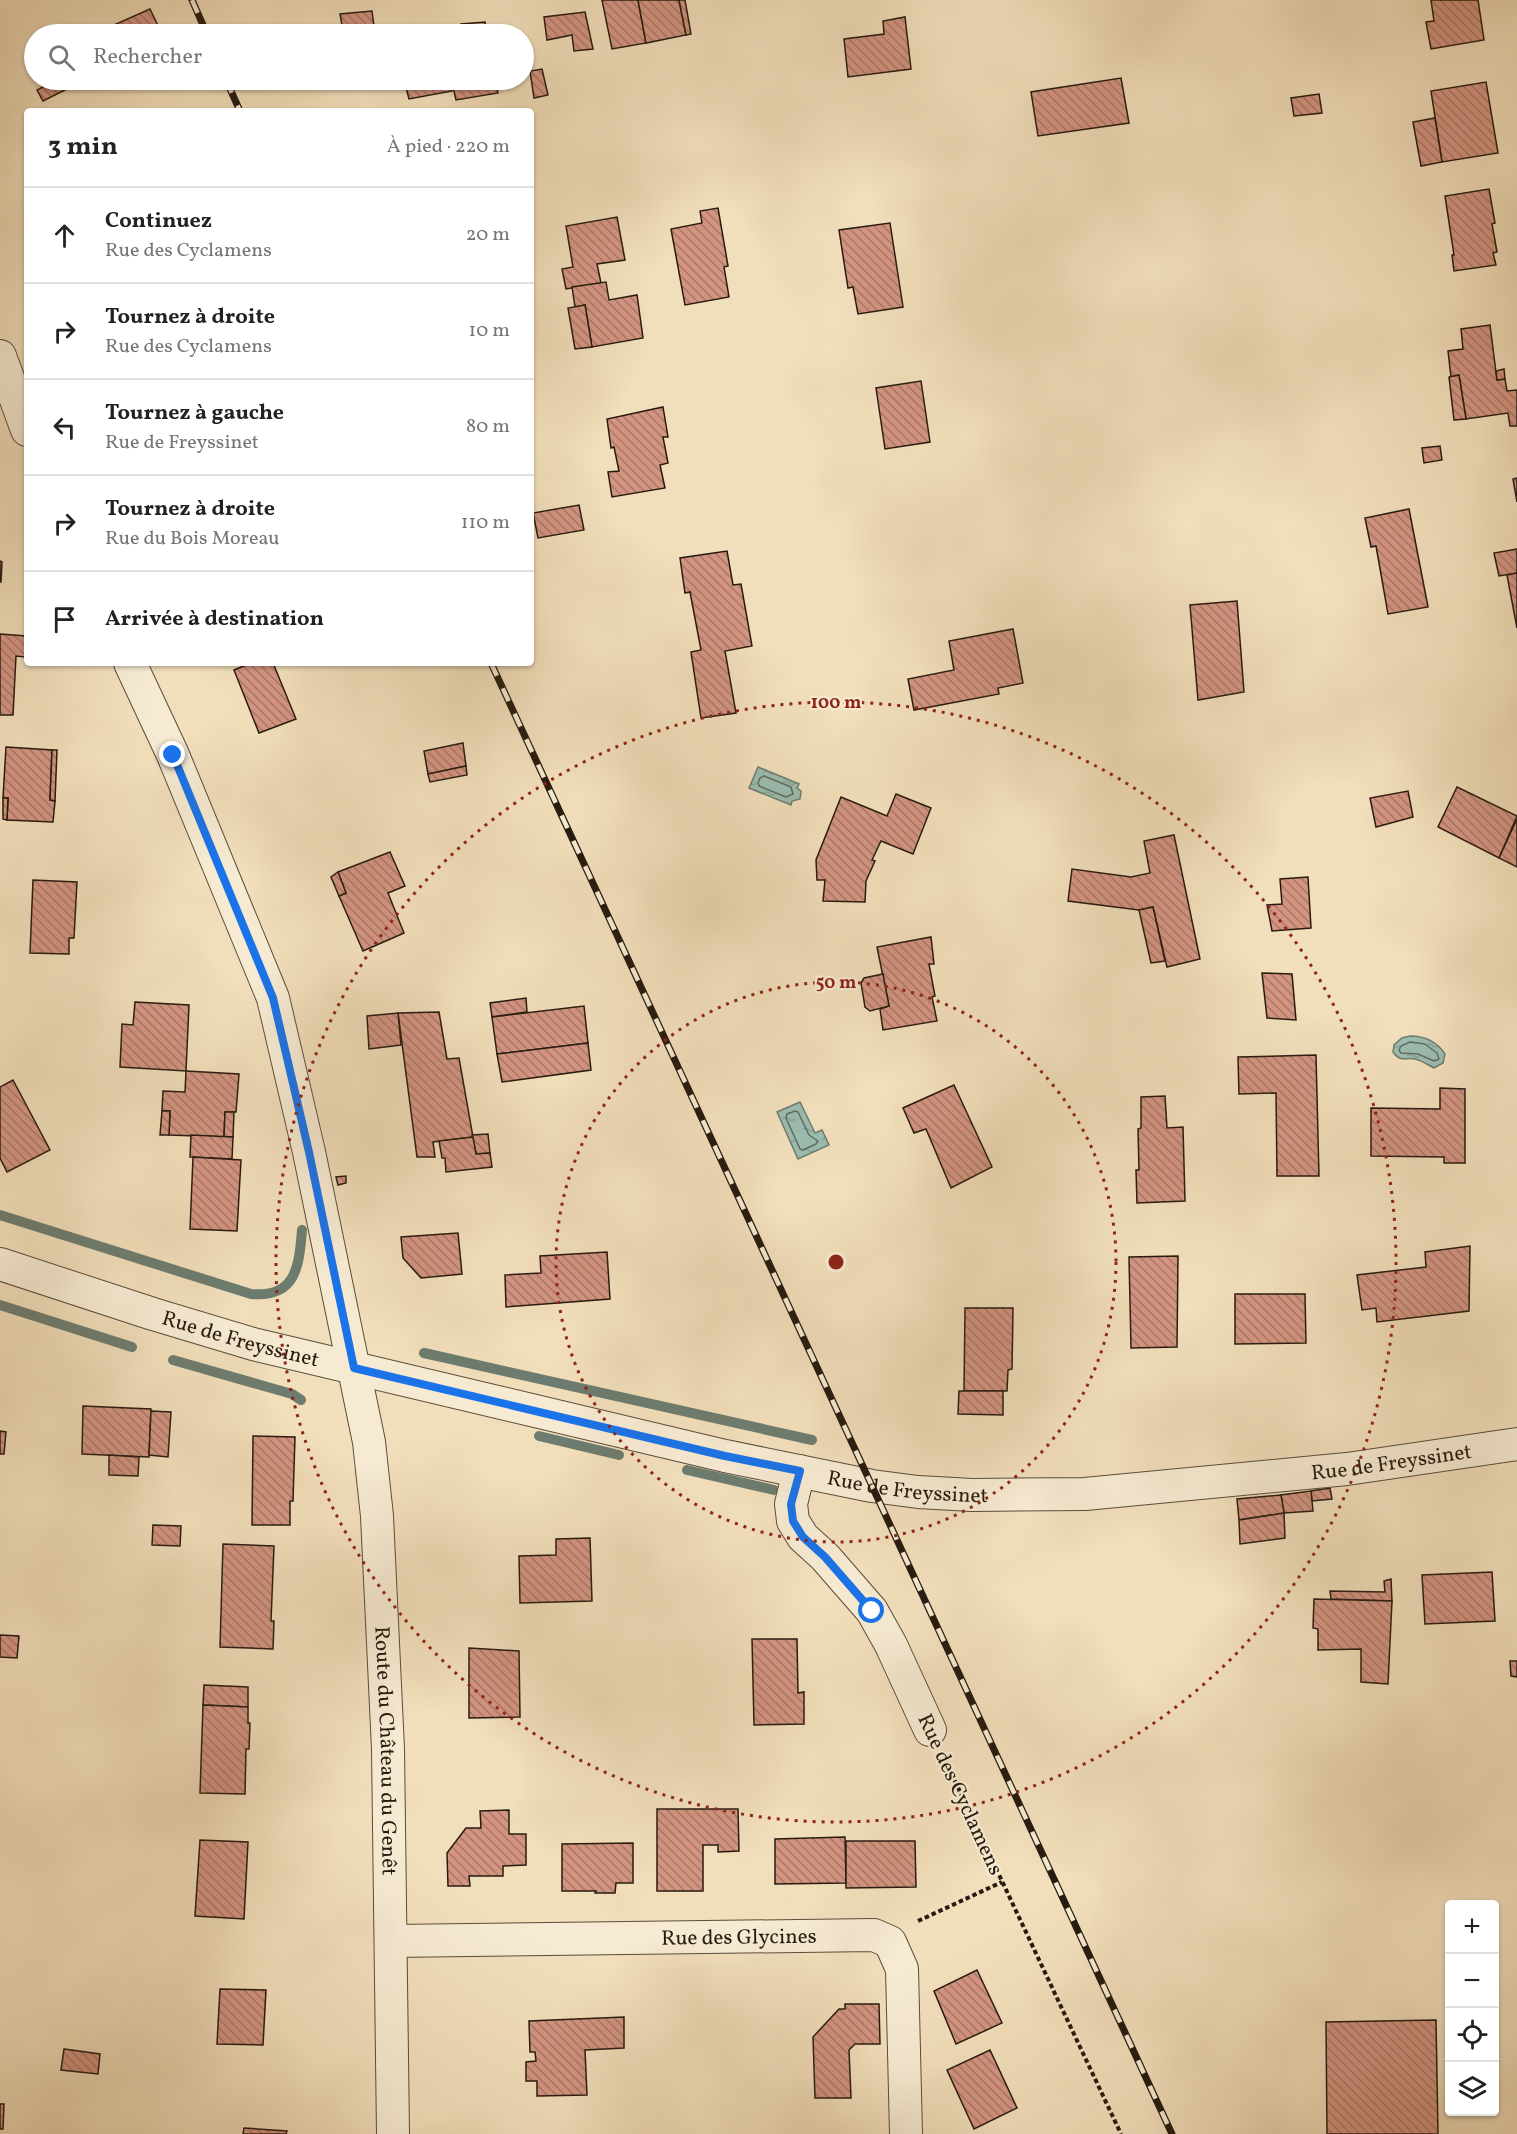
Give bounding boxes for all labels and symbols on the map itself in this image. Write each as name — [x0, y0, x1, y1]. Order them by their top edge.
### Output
text: 100 m — [811, 691, 861, 716]
route end — [159, 741, 185, 767]
text: 50 m — [816, 971, 856, 996]
centre of rings — [826, 1252, 846, 1272]
street label: Rue de Freyssinet — [158, 1304, 322, 1375]
street label: Rue de Freyssinet — [1310, 1438, 1474, 1488]
street label: Rue de Freyssinet — [824, 1464, 988, 1511]
route start — [858, 1597, 884, 1623]
street label: Route du Château du Genêt — [366, 1625, 403, 1876]
street label: Rue des Cyclamens — [910, 1709, 1010, 1880]
street label: Rue des Glycines — [661, 1923, 817, 1954]

